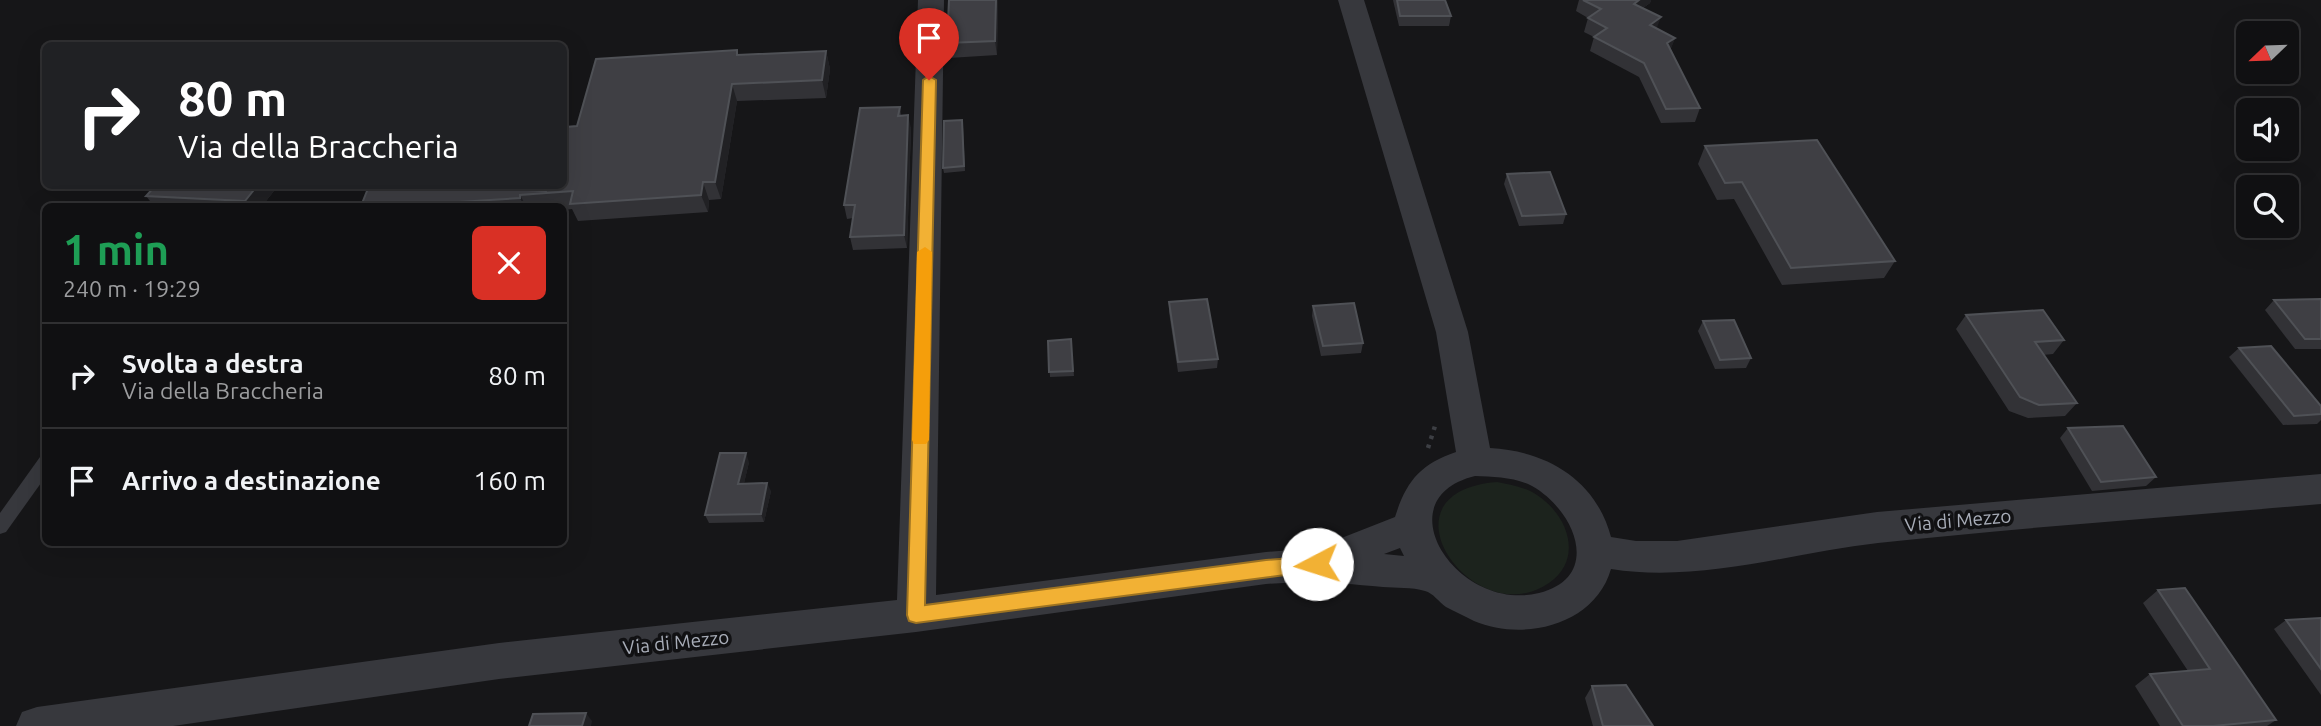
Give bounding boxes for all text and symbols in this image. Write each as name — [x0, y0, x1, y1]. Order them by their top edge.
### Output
pin — [899, 8, 959, 80]
icon: arrive — [910, 19, 948, 57]
north arrow — [2236, 21, 2300, 84]
map controls — [2236, 21, 2299, 238]
icon: right — [63, 70, 154, 161]
text: 80 m — [178, 70, 287, 125]
button: sound — [2236, 98, 2299, 161]
text: Via della Braccheria — [178, 128, 459, 164]
button: search — [2236, 175, 2299, 238]
text: 1 min — [63, 226, 169, 273]
button: close — [472, 226, 546, 300]
text: 240 m · 19:29 — [63, 276, 201, 301]
text: Svolta a destra — [122, 349, 304, 378]
icon: right — [63, 357, 101, 395]
text: 80 m — [488, 361, 546, 390]
text: Via della Braccheria — [122, 378, 324, 403]
icon: arrive — [63, 462, 101, 500]
text: Arrivo a destinazione — [122, 466, 381, 495]
text: 160 m — [474, 466, 546, 495]
street label: Via di Mezzo — [1904, 504, 2012, 536]
position arrow — [1280, 527, 1354, 601]
street label: Via di Mezzo — [622, 625, 730, 659]

